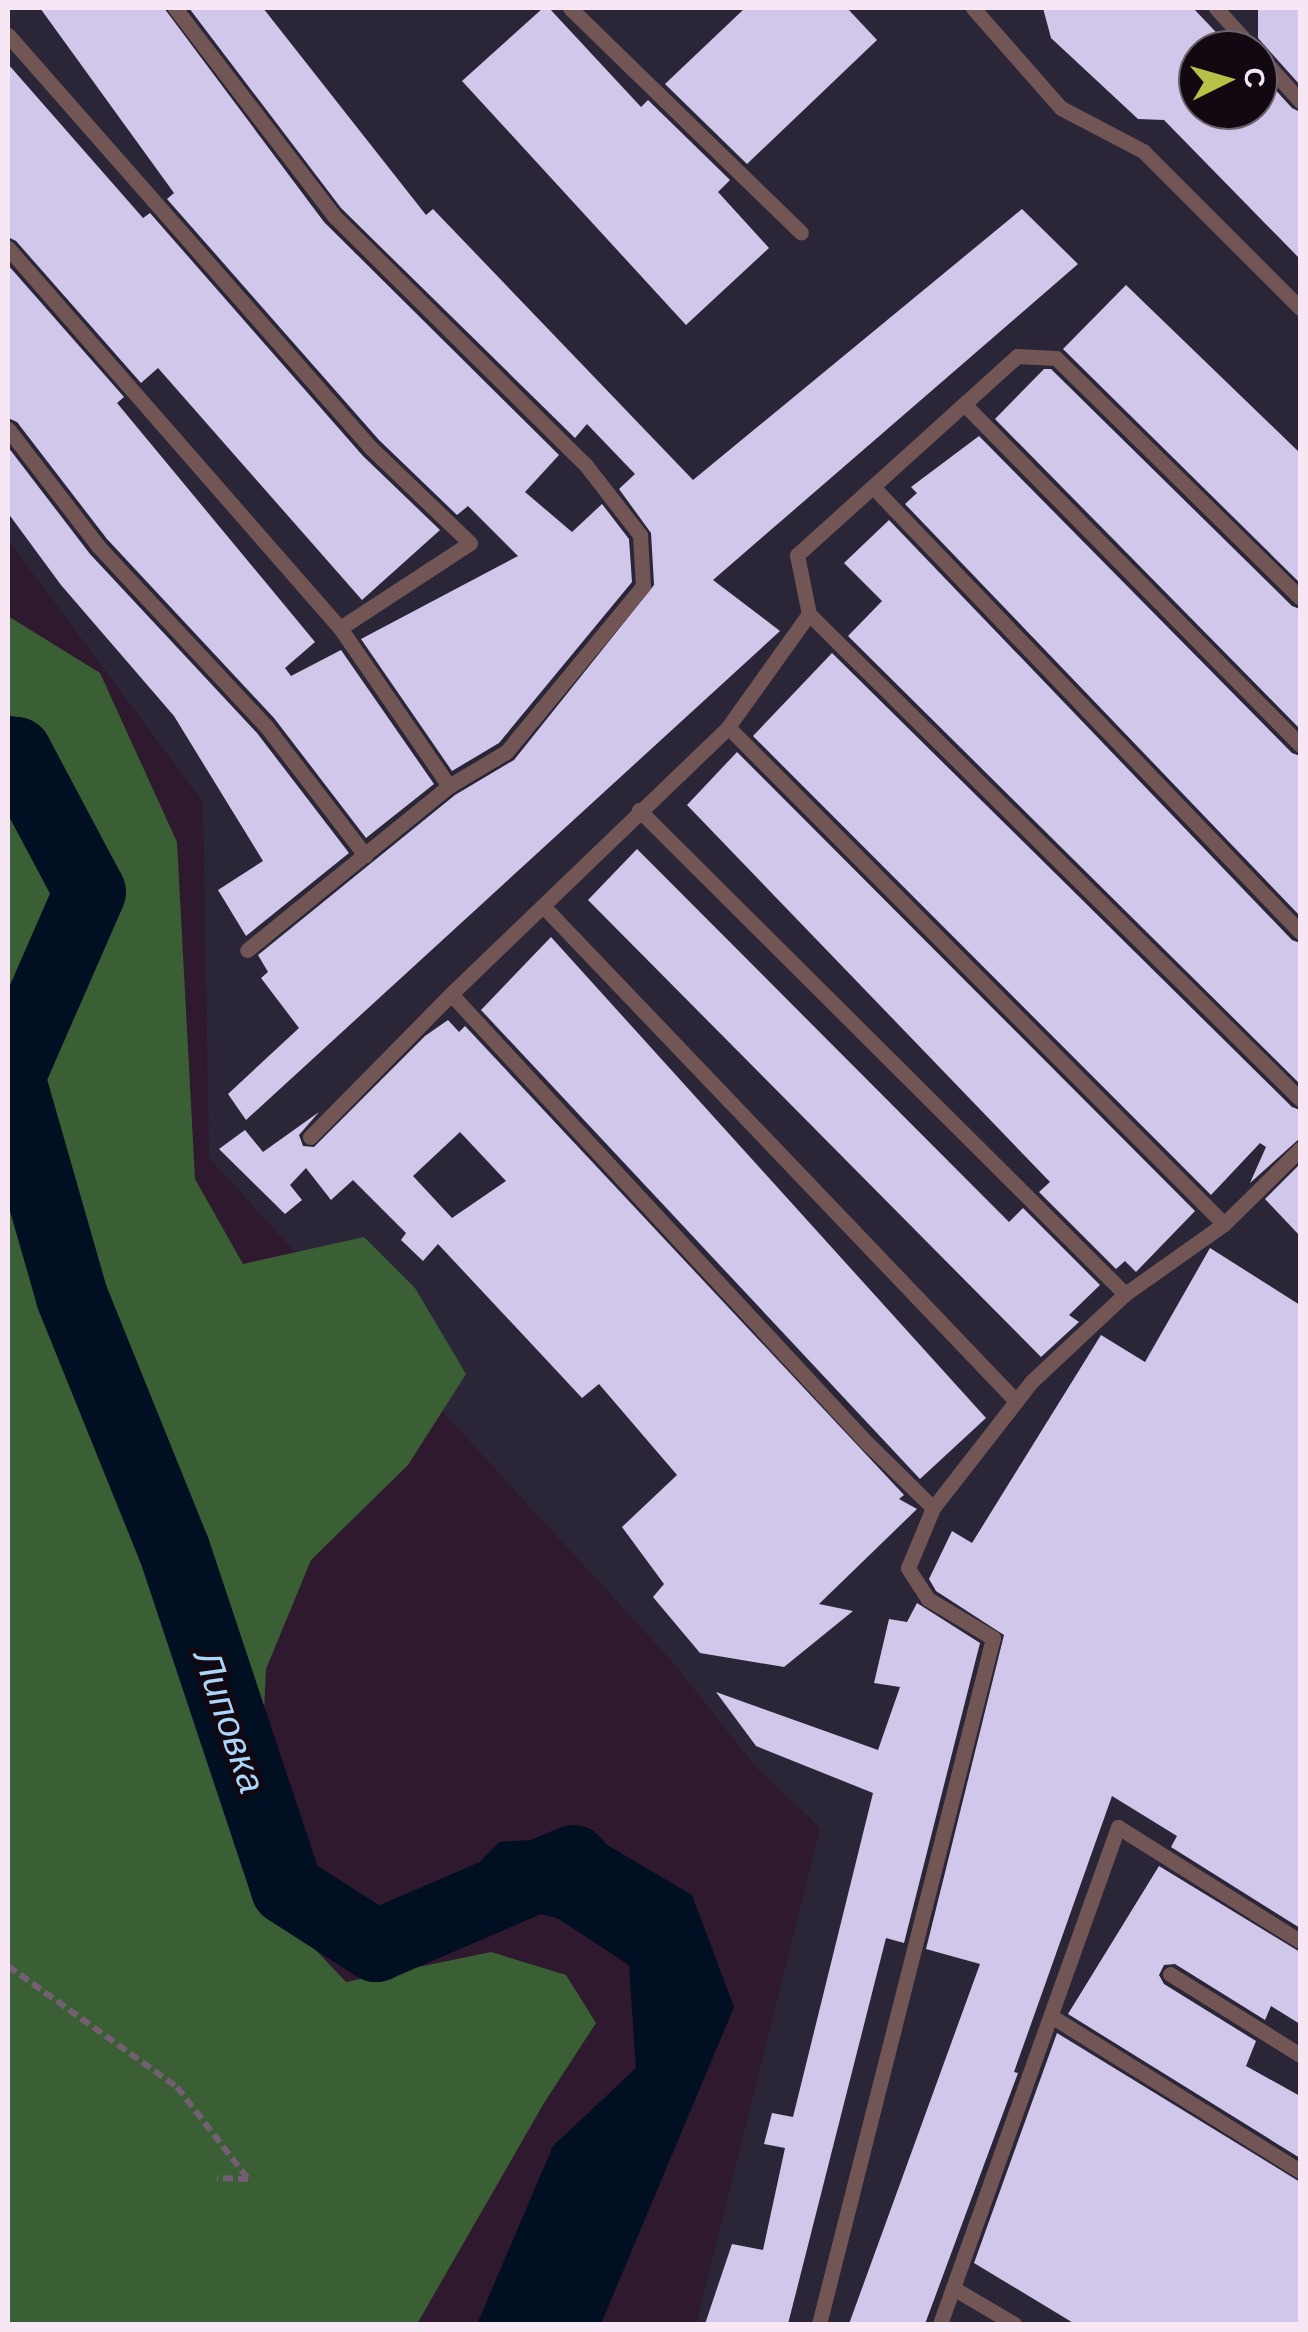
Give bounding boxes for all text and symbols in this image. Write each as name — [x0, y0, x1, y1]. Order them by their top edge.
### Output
north arrow — [1178, 30, 1278, 130]
text: С — [1238, 66, 1274, 89]
water label: Липовка — [185, 1644, 277, 1798]

